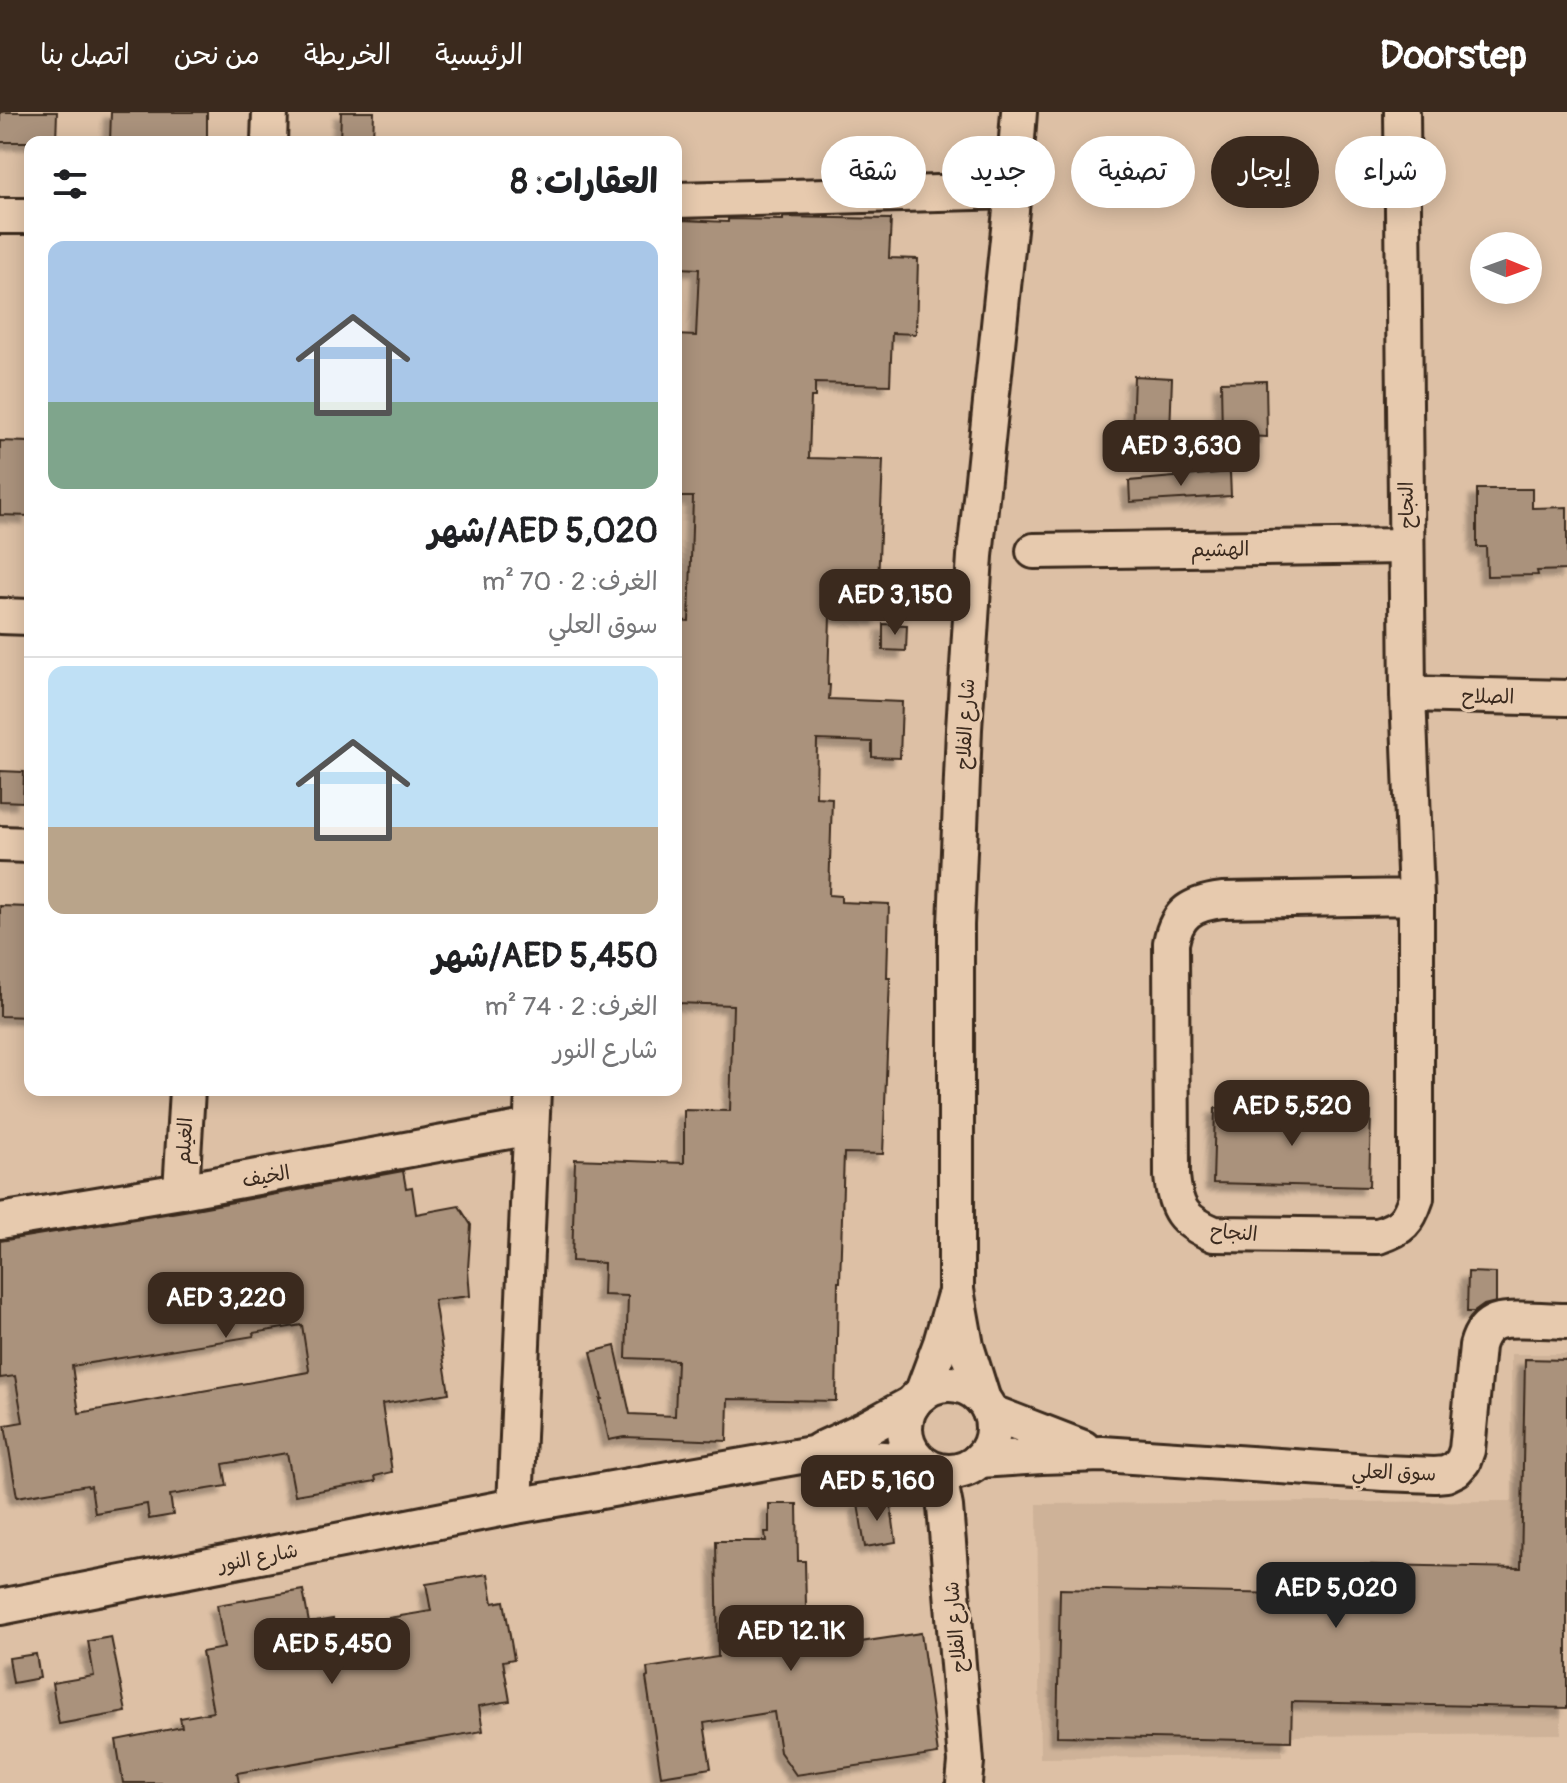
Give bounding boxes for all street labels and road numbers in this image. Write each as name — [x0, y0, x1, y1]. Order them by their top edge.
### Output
street label: النجاح — [1394, 481, 1420, 529]
street label: الهشيم — [1191, 536, 1250, 566]
street label: شارع الفلاح — [951, 678, 981, 770]
street label: الصلاح — [1461, 684, 1515, 710]
street label: الغيلم — [171, 1117, 201, 1166]
street label: الخيف — [240, 1160, 292, 1193]
street label: النجاح — [1209, 1218, 1259, 1248]
street label: سوق العلي — [1351, 1459, 1437, 1491]
street label: شارع النور — [214, 1538, 300, 1579]
street label: شارع الفلاح — [939, 1580, 973, 1674]

